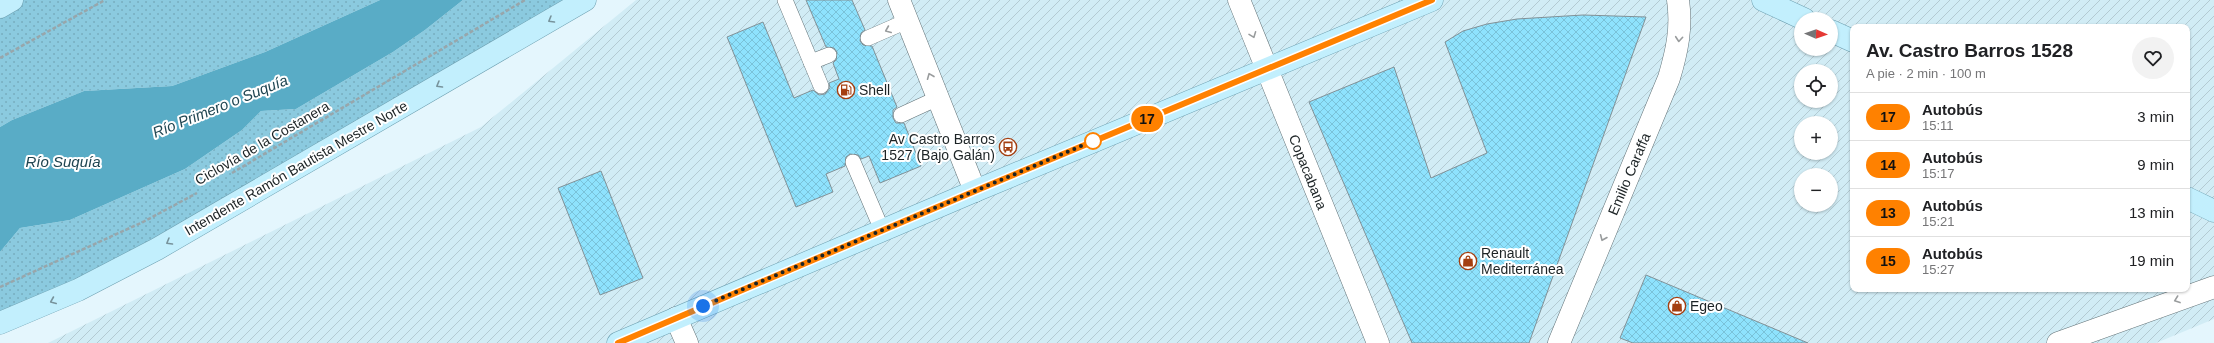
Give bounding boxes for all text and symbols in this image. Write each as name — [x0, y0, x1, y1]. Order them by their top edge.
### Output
north arrow — [1794, 12, 1838, 56]
map controls — [1794, 12, 1838, 212]
one-way arrow — [548, 15, 555, 22]
one-way arrow — [884, 25, 891, 33]
one-way arrow — [1248, 31, 1256, 38]
one-way arrow — [1674, 36, 1683, 42]
button: heart — [2132, 37, 2174, 79]
text: Av. Castro Barros 1528 — [1866, 40, 2073, 61]
button: locate — [1794, 64, 1838, 108]
text: A pie · 2 min · 100 m — [1866, 66, 1986, 81]
water label: Río Primero o Suquía — [150, 71, 290, 141]
one-way arrow — [926, 73, 934, 80]
one-way arrow — [436, 80, 443, 87]
fuel station icon: Shell — [836, 80, 856, 100]
place label: Shell — [859, 82, 890, 98]
street label: Intendente Ramón Bautista Mestre Norte — [182, 97, 410, 239]
street label: Ciclovía de la Costanera — [192, 98, 332, 188]
text: Autobús — [1922, 101, 1983, 118]
line badge: 17 — [1129, 106, 1165, 132]
text: 3 min — [2137, 108, 2174, 125]
text: 17 — [1880, 109, 1896, 125]
text: 17 — [1139, 111, 1155, 127]
button: + — [1794, 116, 1838, 160]
text: 15:11 — [1922, 118, 1954, 133]
street label: Emilio Caraffa — [1605, 130, 1654, 217]
place label: Av Castro Barros 1527 (Bajo Galán) — [881, 131, 995, 163]
unlabelled marker — [1084, 132, 1102, 150]
street label: Copacabana — [1286, 132, 1330, 212]
bus stop icon: Av Castro Barros 1527 (Bajo Galán) — [998, 137, 1018, 157]
text: Autobús — [1922, 149, 1983, 166]
water label: Río Suquía — [25, 153, 101, 170]
text: 9 min — [2137, 156, 2174, 173]
text: 14 — [1880, 157, 1896, 173]
text: 15:17 — [1922, 166, 1955, 181]
button: − — [1794, 168, 1838, 212]
text: Autobús — [1922, 197, 1983, 214]
text: 13 min — [2129, 204, 2174, 221]
text: 13 — [1880, 205, 1896, 221]
text: 15:21 — [1922, 214, 1955, 229]
one-way arrow — [1599, 235, 1607, 242]
one-way arrow — [166, 237, 173, 244]
place label: Renault Mediterránea — [1481, 245, 1564, 277]
text: Autobús — [1922, 245, 1983, 262]
shop icon: Renault Mediterránea — [1458, 251, 1478, 271]
text: 19 min — [2129, 252, 2174, 269]
text: 15 — [1880, 253, 1896, 269]
text: 15:27 — [1922, 262, 1955, 277]
one-way arrow — [50, 296, 57, 304]
your location — [693, 296, 713, 316]
shop icon: Egeo — [1667, 296, 1687, 316]
one-way arrow — [2174, 296, 2181, 304]
place label: Egeo — [1690, 298, 1723, 314]

